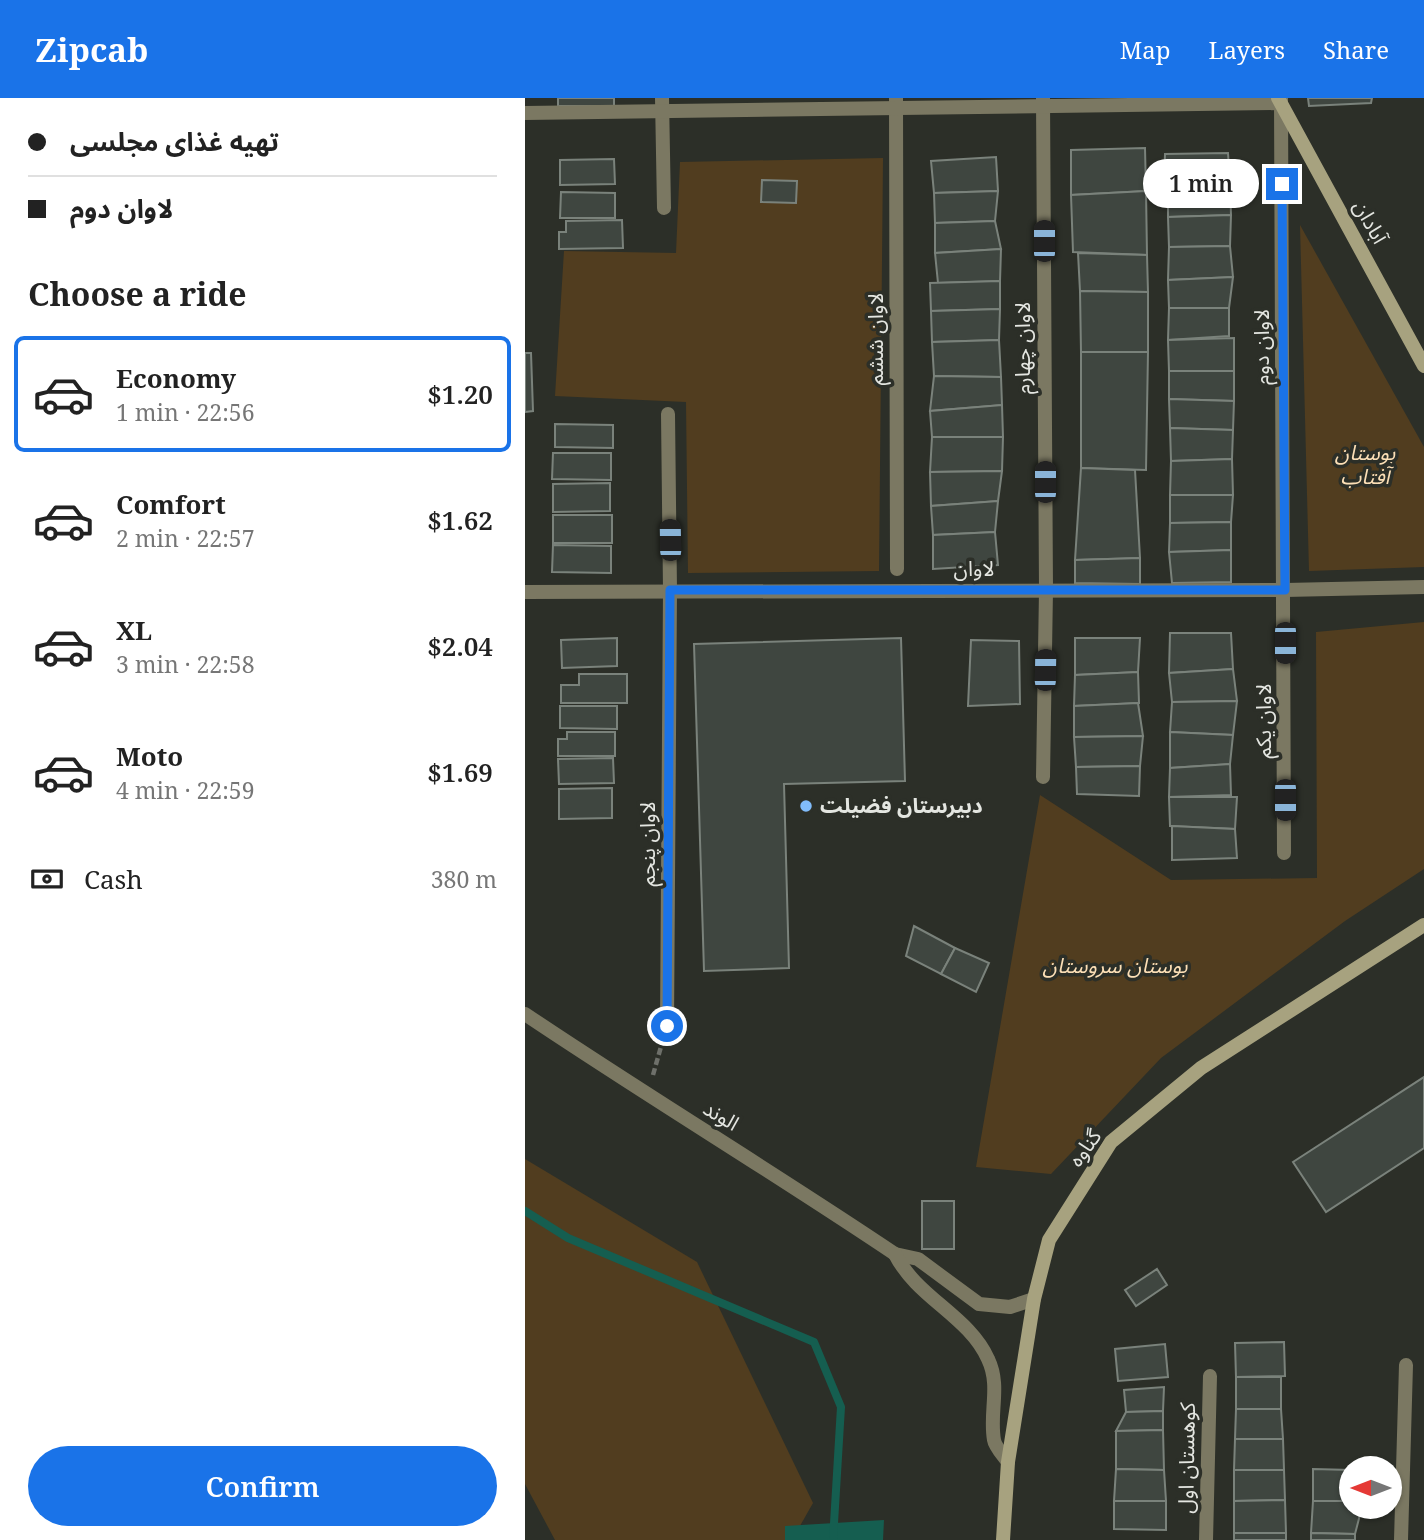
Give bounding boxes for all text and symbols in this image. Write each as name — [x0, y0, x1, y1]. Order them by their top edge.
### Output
text: Zipcab — [35, 27, 149, 72]
text: Map — [1120, 33, 1171, 66]
text: Layers — [1209, 33, 1285, 66]
text: Share — [1323, 33, 1389, 66]
text: تهیه غذای مجلسی — [70, 123, 279, 159]
callout: 1 min — [1142, 160, 1257, 208]
text: 1 min — [1169, 167, 1233, 199]
route end — [1266, 168, 1298, 200]
text: لاوان دوم — [70, 190, 173, 226]
street label: آبادان — [1347, 195, 1395, 249]
car — [1034, 220, 1055, 262]
text: Choose a ride — [28, 272, 247, 315]
street label: لاوان ششم — [861, 293, 891, 385]
street label: لاوان چهارم — [1008, 302, 1039, 394]
street label: لاوان دوم — [1247, 309, 1278, 385]
text: Economy — [116, 360, 236, 396]
icon: car — [32, 363, 95, 426]
text: $1.20 — [427, 376, 493, 412]
text: 1 min · 22:56 — [116, 396, 254, 428]
park label: بوستان آفتاب — [1335, 438, 1396, 490]
car — [1035, 461, 1056, 503]
text: Comfort — [116, 486, 226, 522]
icon: car — [32, 489, 95, 552]
text: $1.62 — [427, 502, 493, 538]
car — [660, 519, 681, 561]
text: 2 min · 22:57 — [116, 522, 254, 554]
street label: لاوان — [954, 554, 995, 582]
text: XL — [116, 612, 152, 648]
icon: car — [32, 615, 95, 678]
car — [1275, 622, 1296, 664]
text: $2.04 — [427, 628, 493, 664]
text: 3 min · 22:58 — [116, 648, 254, 680]
car — [1035, 649, 1056, 691]
street label: لاوان یکم — [1249, 683, 1279, 759]
text: Moto — [116, 738, 183, 774]
icon: car — [32, 741, 95, 804]
text: $1.69 — [427, 754, 493, 790]
text: 4 min · 22:59 — [116, 774, 254, 806]
car — [1275, 779, 1296, 821]
place label: دبیرستان فضیلت — [820, 791, 983, 819]
marker: دبیرستان فضیلت — [798, 798, 814, 814]
street label: لاوان پنجم — [633, 801, 663, 887]
icon: cash — [28, 860, 66, 898]
text: Cash — [84, 861, 143, 897]
text: 380 m — [431, 863, 497, 895]
park label: بوستان سروستان — [1043, 951, 1188, 979]
route start — [651, 1010, 683, 1042]
street label: الوند — [698, 1094, 745, 1137]
street label: گناوه — [1061, 1123, 1107, 1172]
street label: کوهستان اول — [1171, 1402, 1201, 1514]
button: Confirm — [28, 1446, 497, 1526]
north arrow — [1339, 1456, 1402, 1519]
map controls — [1339, 1456, 1402, 1519]

